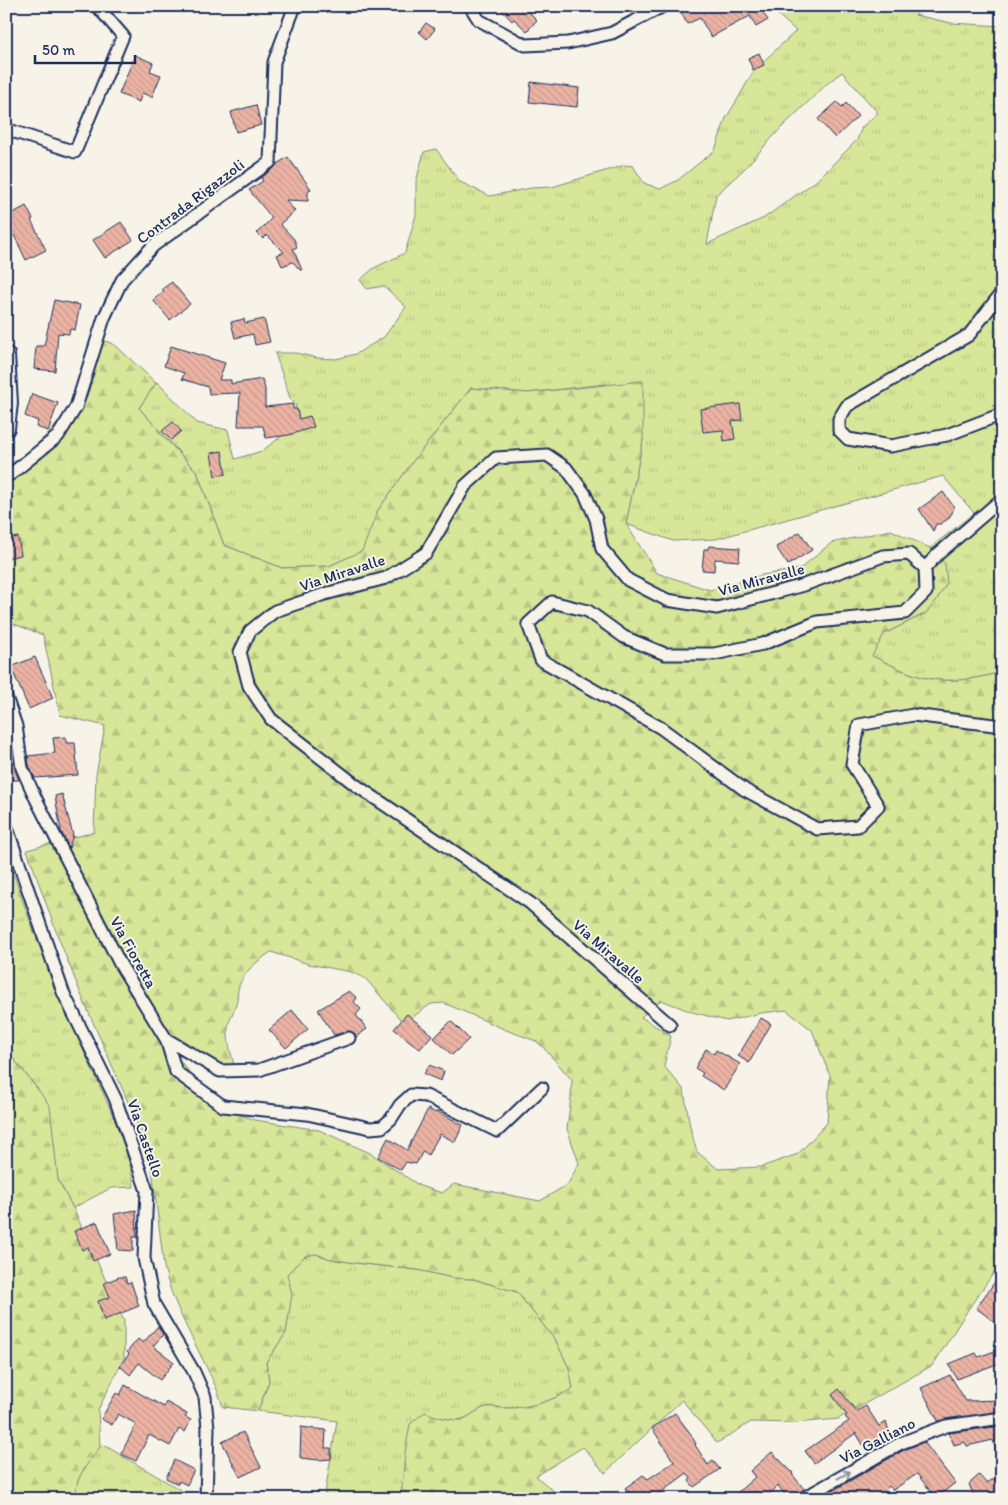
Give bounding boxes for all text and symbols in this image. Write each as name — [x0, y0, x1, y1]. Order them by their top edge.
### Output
scale bar — [35, 32, 135, 64]
text: 50 m — [42, 41, 75, 59]
street label: Contrada Rigazzoli — [133, 155, 248, 248]
street label: Via Miravalle — [297, 550, 388, 595]
street label: Via Miravalle — [716, 559, 807, 600]
street label: Via Fioretta — [106, 913, 161, 992]
street label: Via Miravalle — [569, 915, 649, 988]
street label: Via Castello — [123, 1097, 168, 1180]
street label: Via Galliano — [836, 1413, 918, 1468]
one-way arrow — [836, 1469, 850, 1479]

